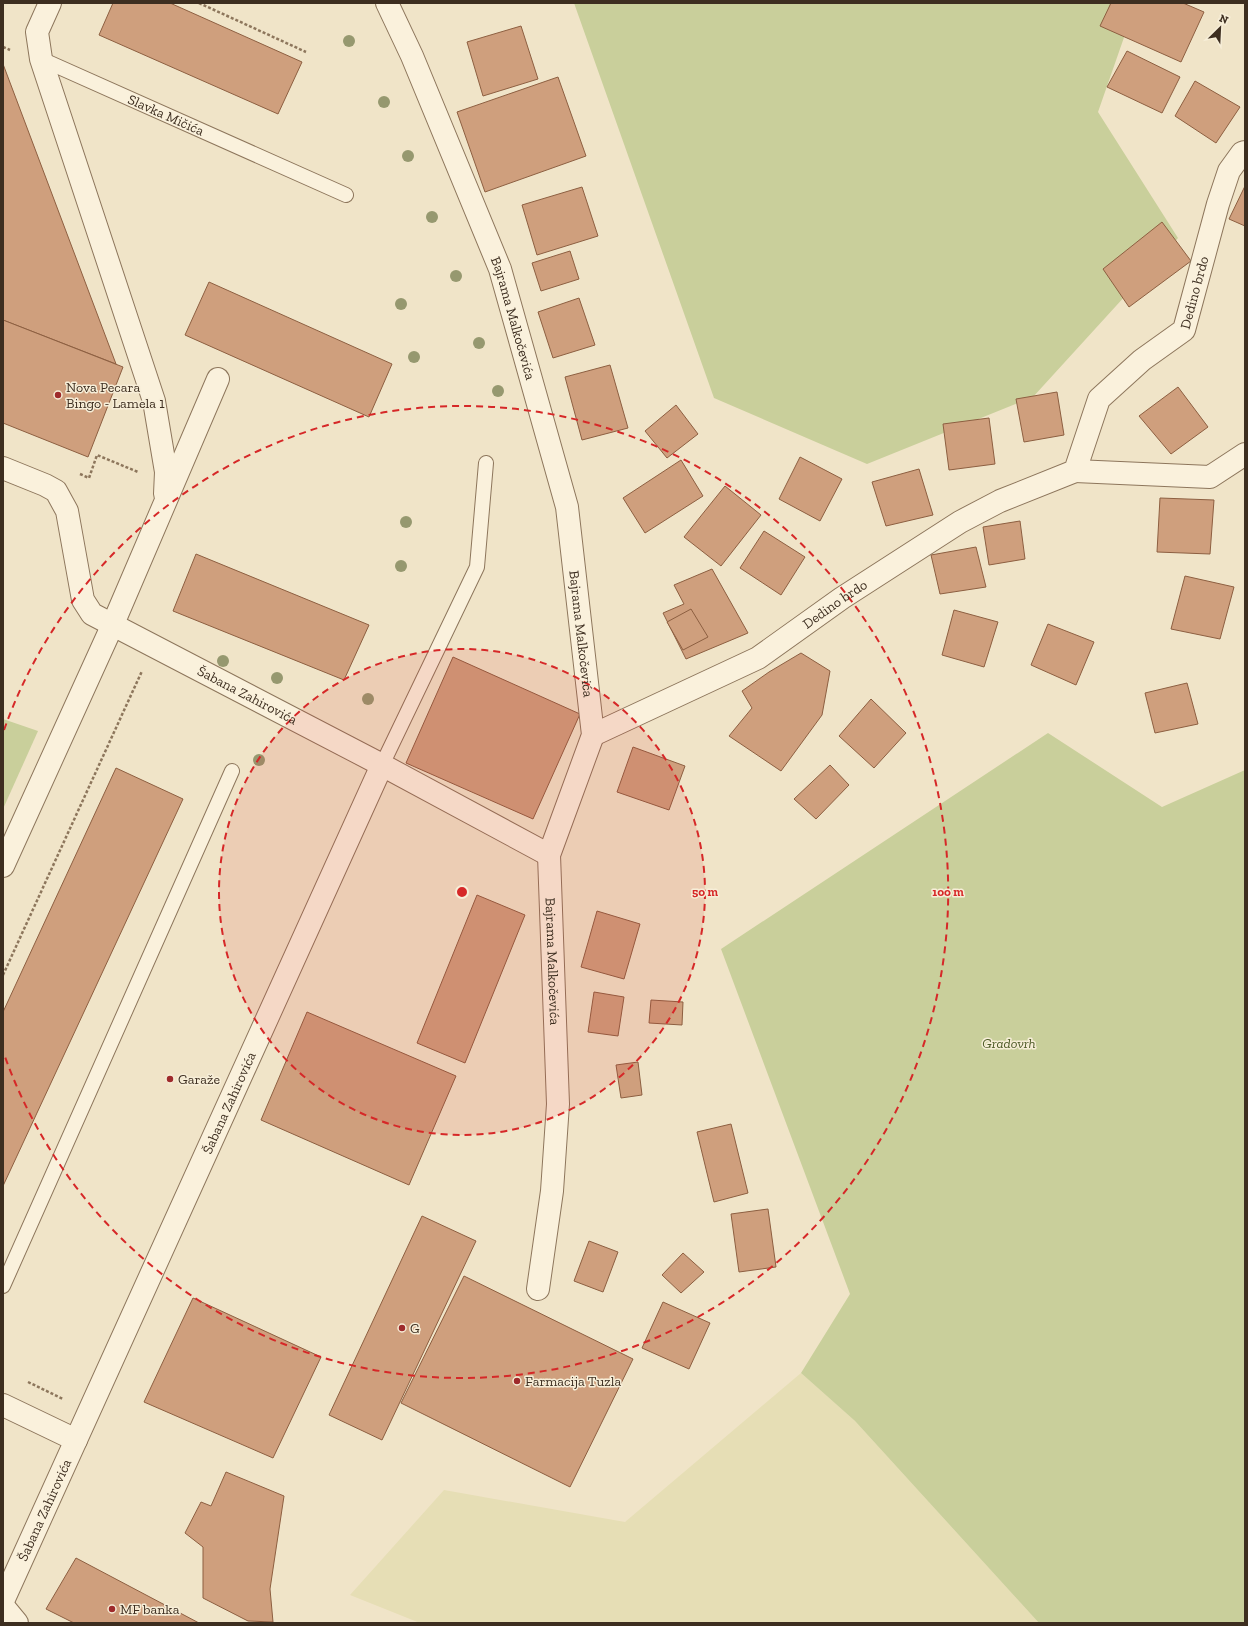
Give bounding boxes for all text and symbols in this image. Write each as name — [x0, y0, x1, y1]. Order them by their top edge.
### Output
north arrow — [1200, 8, 1240, 48]
text: N — [1217, 12, 1231, 27]
street label: Slavka Mičića — [125, 90, 207, 139]
street label: Bajrama Malkočevića — [487, 254, 539, 382]
street label: Dedino brdo — [1176, 254, 1212, 331]
place label: Nova Pecara Bingo - Lamela 1 — [66, 379, 165, 412]
marker: Nova Pecara Bingo - Lamela 1 — [53, 390, 63, 400]
street label: Bajrama Malkočevića — [566, 570, 597, 698]
street label: Dedino brdo — [799, 576, 870, 632]
street label: Šabana Zahirovića — [195, 662, 300, 728]
centre of rings — [455, 885, 469, 899]
text: 50 m — [692, 885, 718, 899]
text: 100 m — [932, 885, 964, 899]
street label: Bajrama Malkočevića — [542, 897, 564, 1026]
park label: Gradovrh — [982, 1035, 1036, 1052]
street label: Šabana Zahirovića — [198, 1049, 259, 1157]
place label: Garaže — [178, 1071, 221, 1088]
marker: Garaže — [165, 1074, 175, 1084]
place label: G — [410, 1320, 420, 1337]
marker: G — [397, 1323, 407, 1333]
place label: Farmacija Tuzla — [525, 1373, 621, 1390]
marker: Farmacija Tuzla — [512, 1376, 522, 1386]
street label: Šabana Zahirovića — [14, 1456, 75, 1564]
place label: MF banka — [120, 1601, 180, 1618]
marker: MF banka — [107, 1604, 117, 1614]

